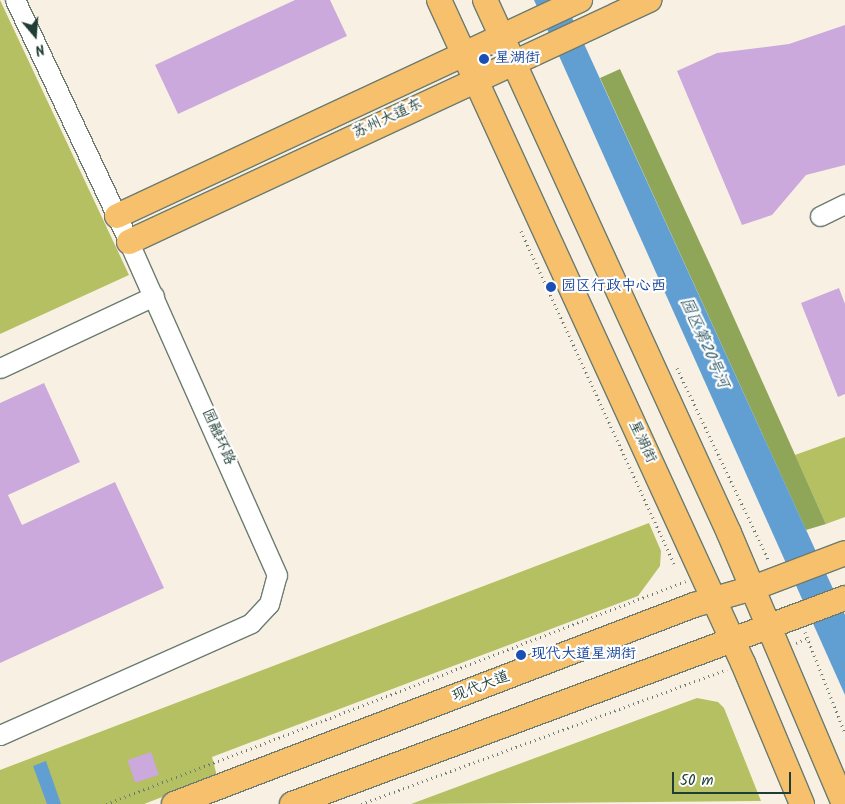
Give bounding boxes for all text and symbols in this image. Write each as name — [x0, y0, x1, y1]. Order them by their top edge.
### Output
north arrow — [10, 10, 60, 60]
text: N — [32, 37, 47, 61]
place label: 星湖街 — [495, 50, 540, 68]
marker: 星湖街 — [477, 52, 491, 66]
street label: 苏州大道东 — [350, 95, 426, 143]
place label: 园区行政中心西 — [561, 278, 666, 296]
marker: 园区行政中心西 — [545, 281, 557, 293]
water label: 园区第20号河 — [675, 295, 733, 391]
street label: 园融环路 — [198, 406, 238, 468]
street label: 星湖街 — [624, 418, 660, 466]
place label: 现代大道星湖街 — [531, 646, 636, 664]
marker: 现代大道星湖街 — [515, 649, 527, 661]
street label: 现代大道 — [450, 668, 512, 706]
scale bar — [675, 762, 794, 794]
text: 50 m — [680, 769, 714, 793]

